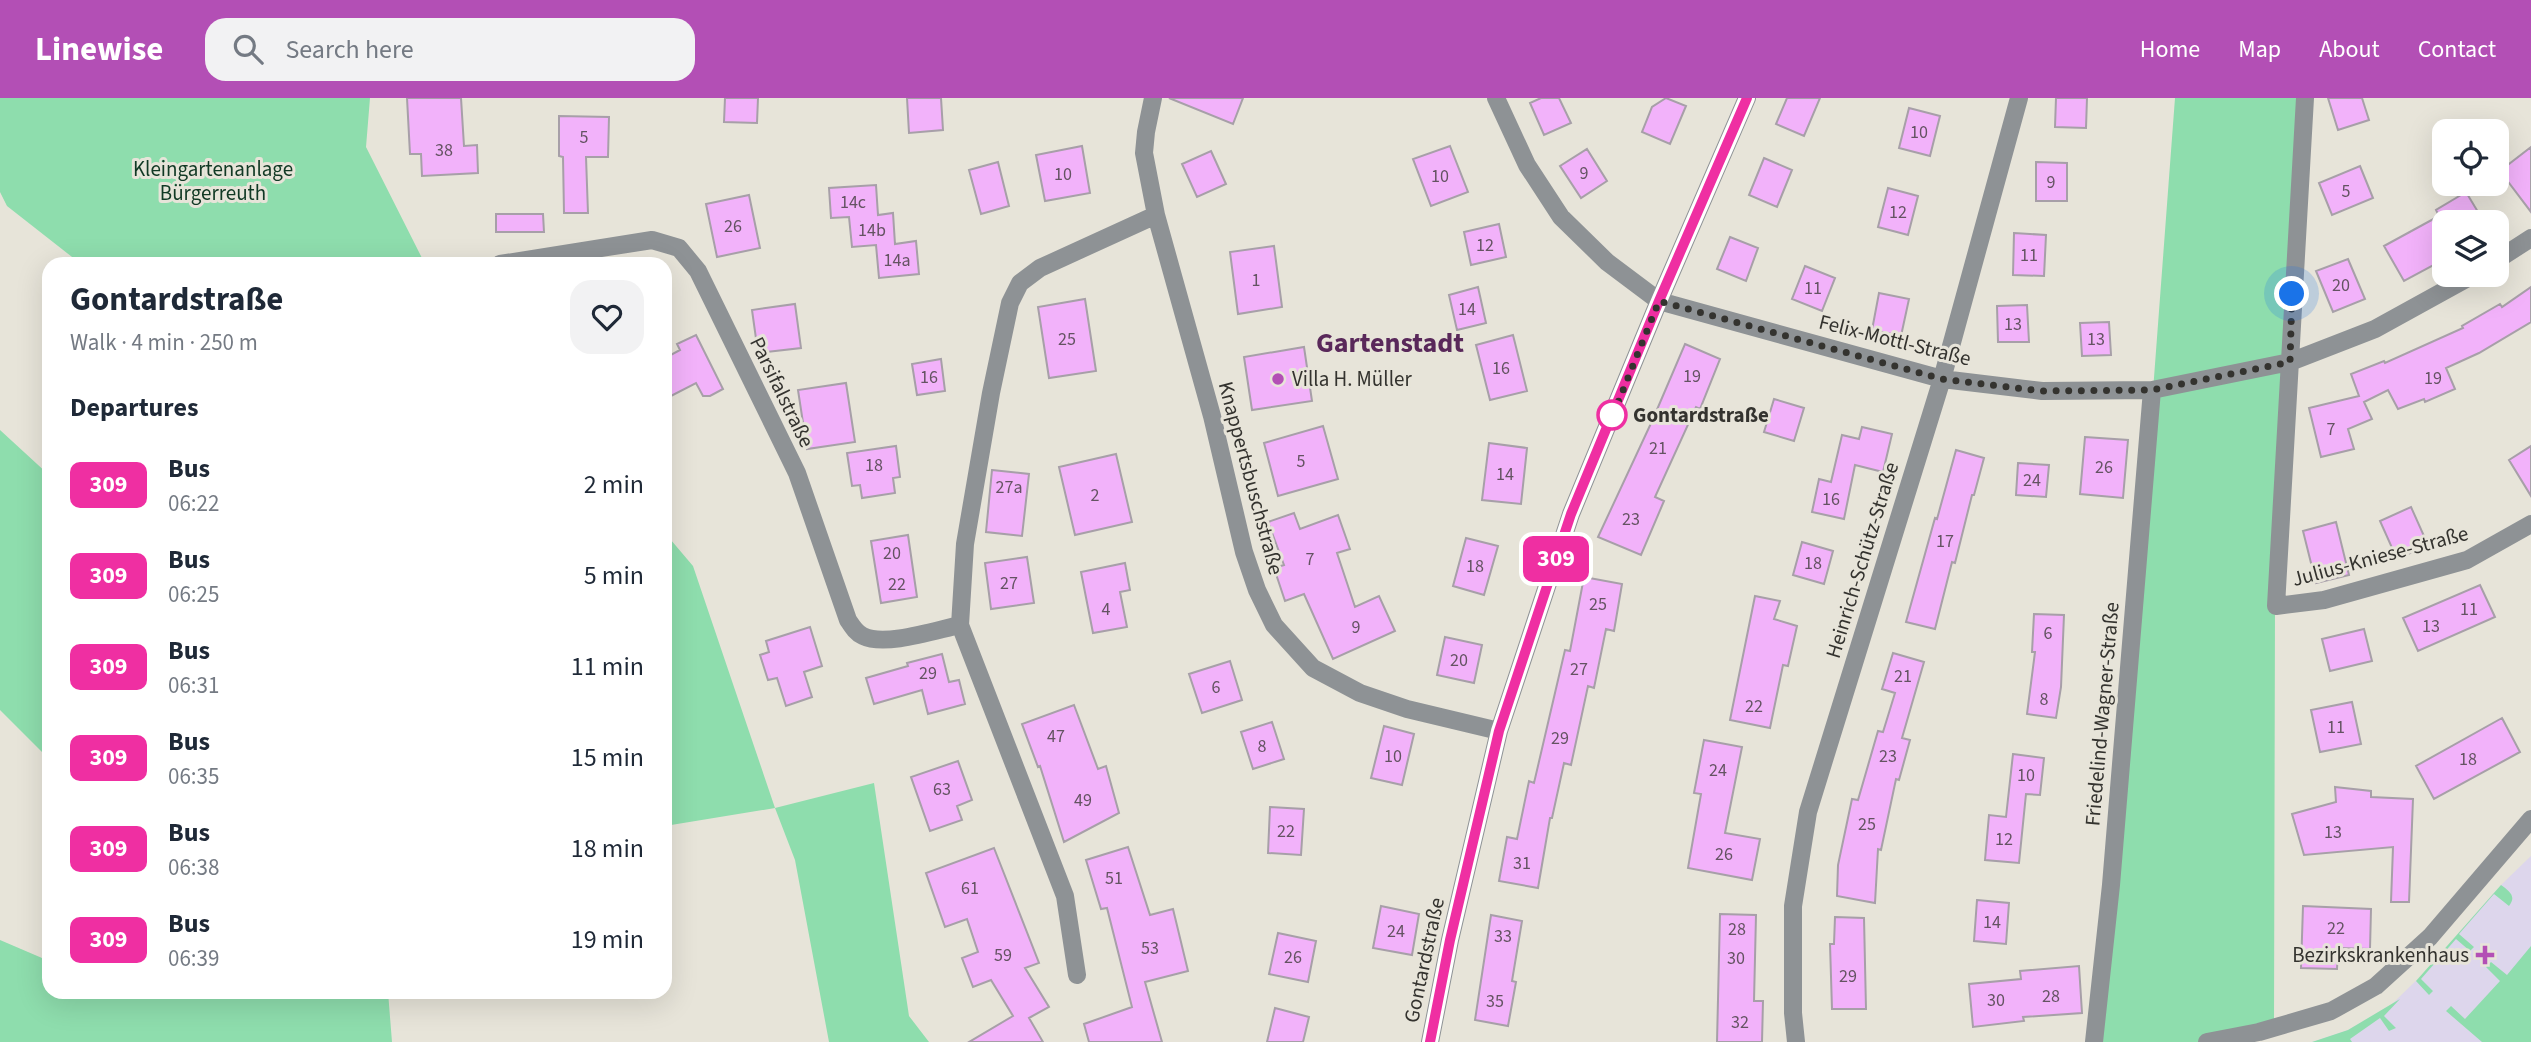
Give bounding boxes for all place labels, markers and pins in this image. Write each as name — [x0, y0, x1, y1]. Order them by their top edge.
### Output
place label: Villa H. Müller — [1292, 364, 1412, 394]
marker: Villa H. Müller — [1270, 371, 1286, 387]
marker: Gontardstraße — [1597, 400, 1627, 430]
place label: Gontardstraße — [1633, 400, 1769, 430]
place label: Bezirkskrankenhaus — [2292, 940, 2469, 970]
marker: Bezirkskrankenhaus — [2475, 945, 2495, 965]

